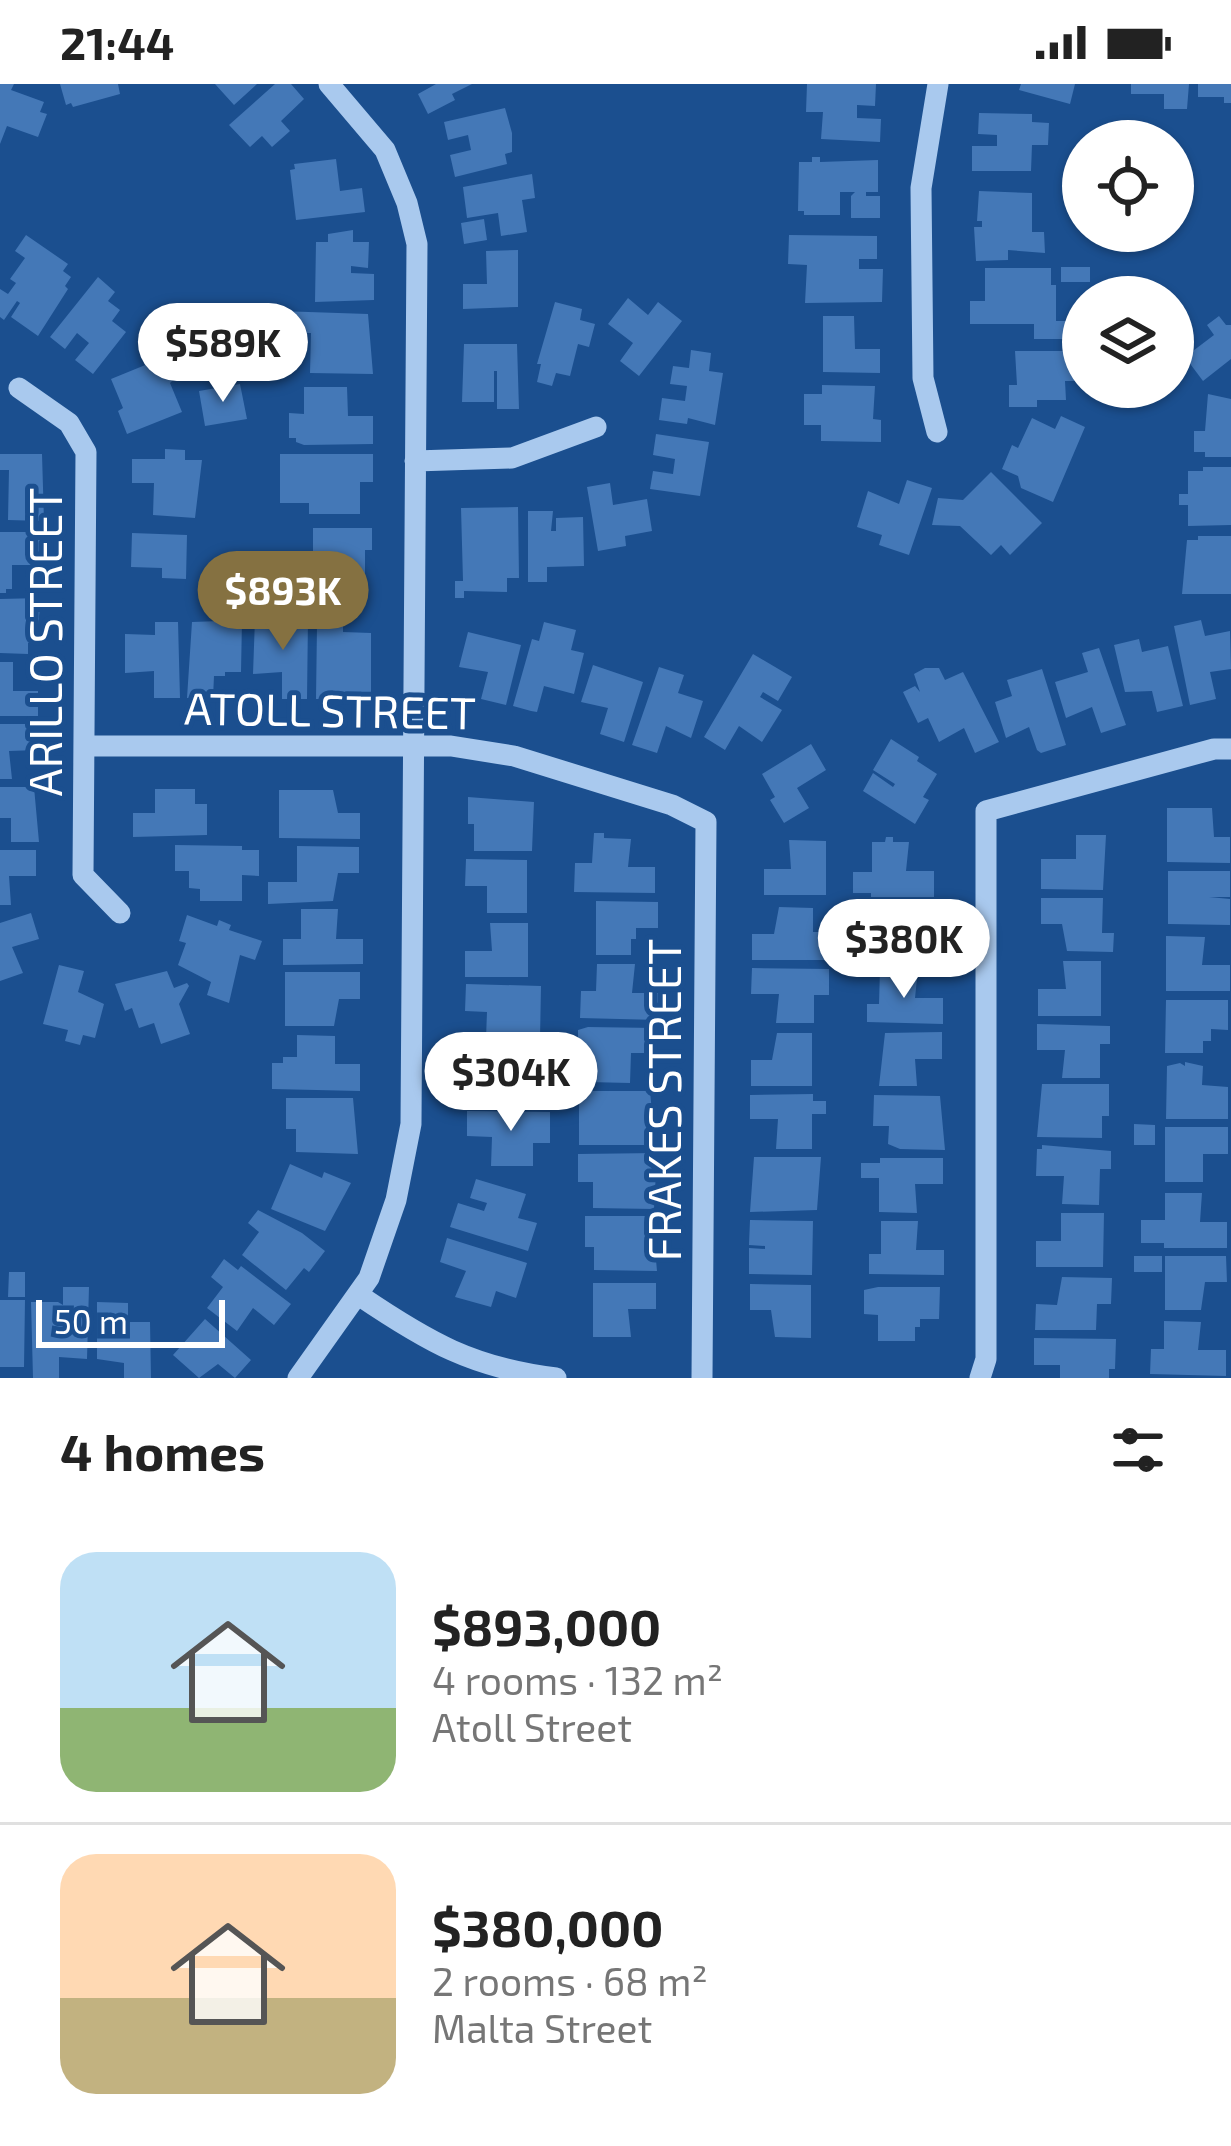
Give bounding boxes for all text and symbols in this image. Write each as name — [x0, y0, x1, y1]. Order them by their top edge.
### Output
text: 21:44 — [60, 15, 174, 69]
map controls — [1062, 120, 1194, 408]
button: locate — [1062, 120, 1194, 252]
button: layers — [1062, 276, 1194, 408]
pin: $589K — [139, 303, 307, 405]
text: $589K — [165, 318, 281, 365]
street label: ARILLO STREET — [17, 488, 71, 796]
pin: $893K — [199, 551, 367, 653]
text: $893K — [225, 566, 341, 613]
street label: ATOLL STREET — [184, 679, 476, 739]
pin: $380K — [820, 899, 988, 1001]
text: $380K — [845, 914, 963, 961]
street label: FRAKES STREET — [636, 939, 690, 1261]
pin: $304K — [427, 1032, 595, 1134]
text: $304K — [452, 1047, 570, 1094]
scale bar — [36, 1294, 225, 1347]
text: 50 m — [54, 1301, 128, 1341]
icon: filters — [1105, 1417, 1171, 1483]
text: 4 homes — [60, 1420, 265, 1481]
text: $893,000 — [432, 1595, 661, 1656]
icon: home — [156, 1600, 300, 1744]
text: 4 rooms · 132 m² — [432, 1656, 723, 1703]
text: Atoll Street — [432, 1703, 632, 1750]
text: $380,000 — [432, 1896, 663, 1957]
icon: home — [156, 1902, 300, 2046]
text: 2 rooms · 68 m² — [432, 1957, 708, 2004]
text: Malta Street — [432, 2004, 652, 2051]

